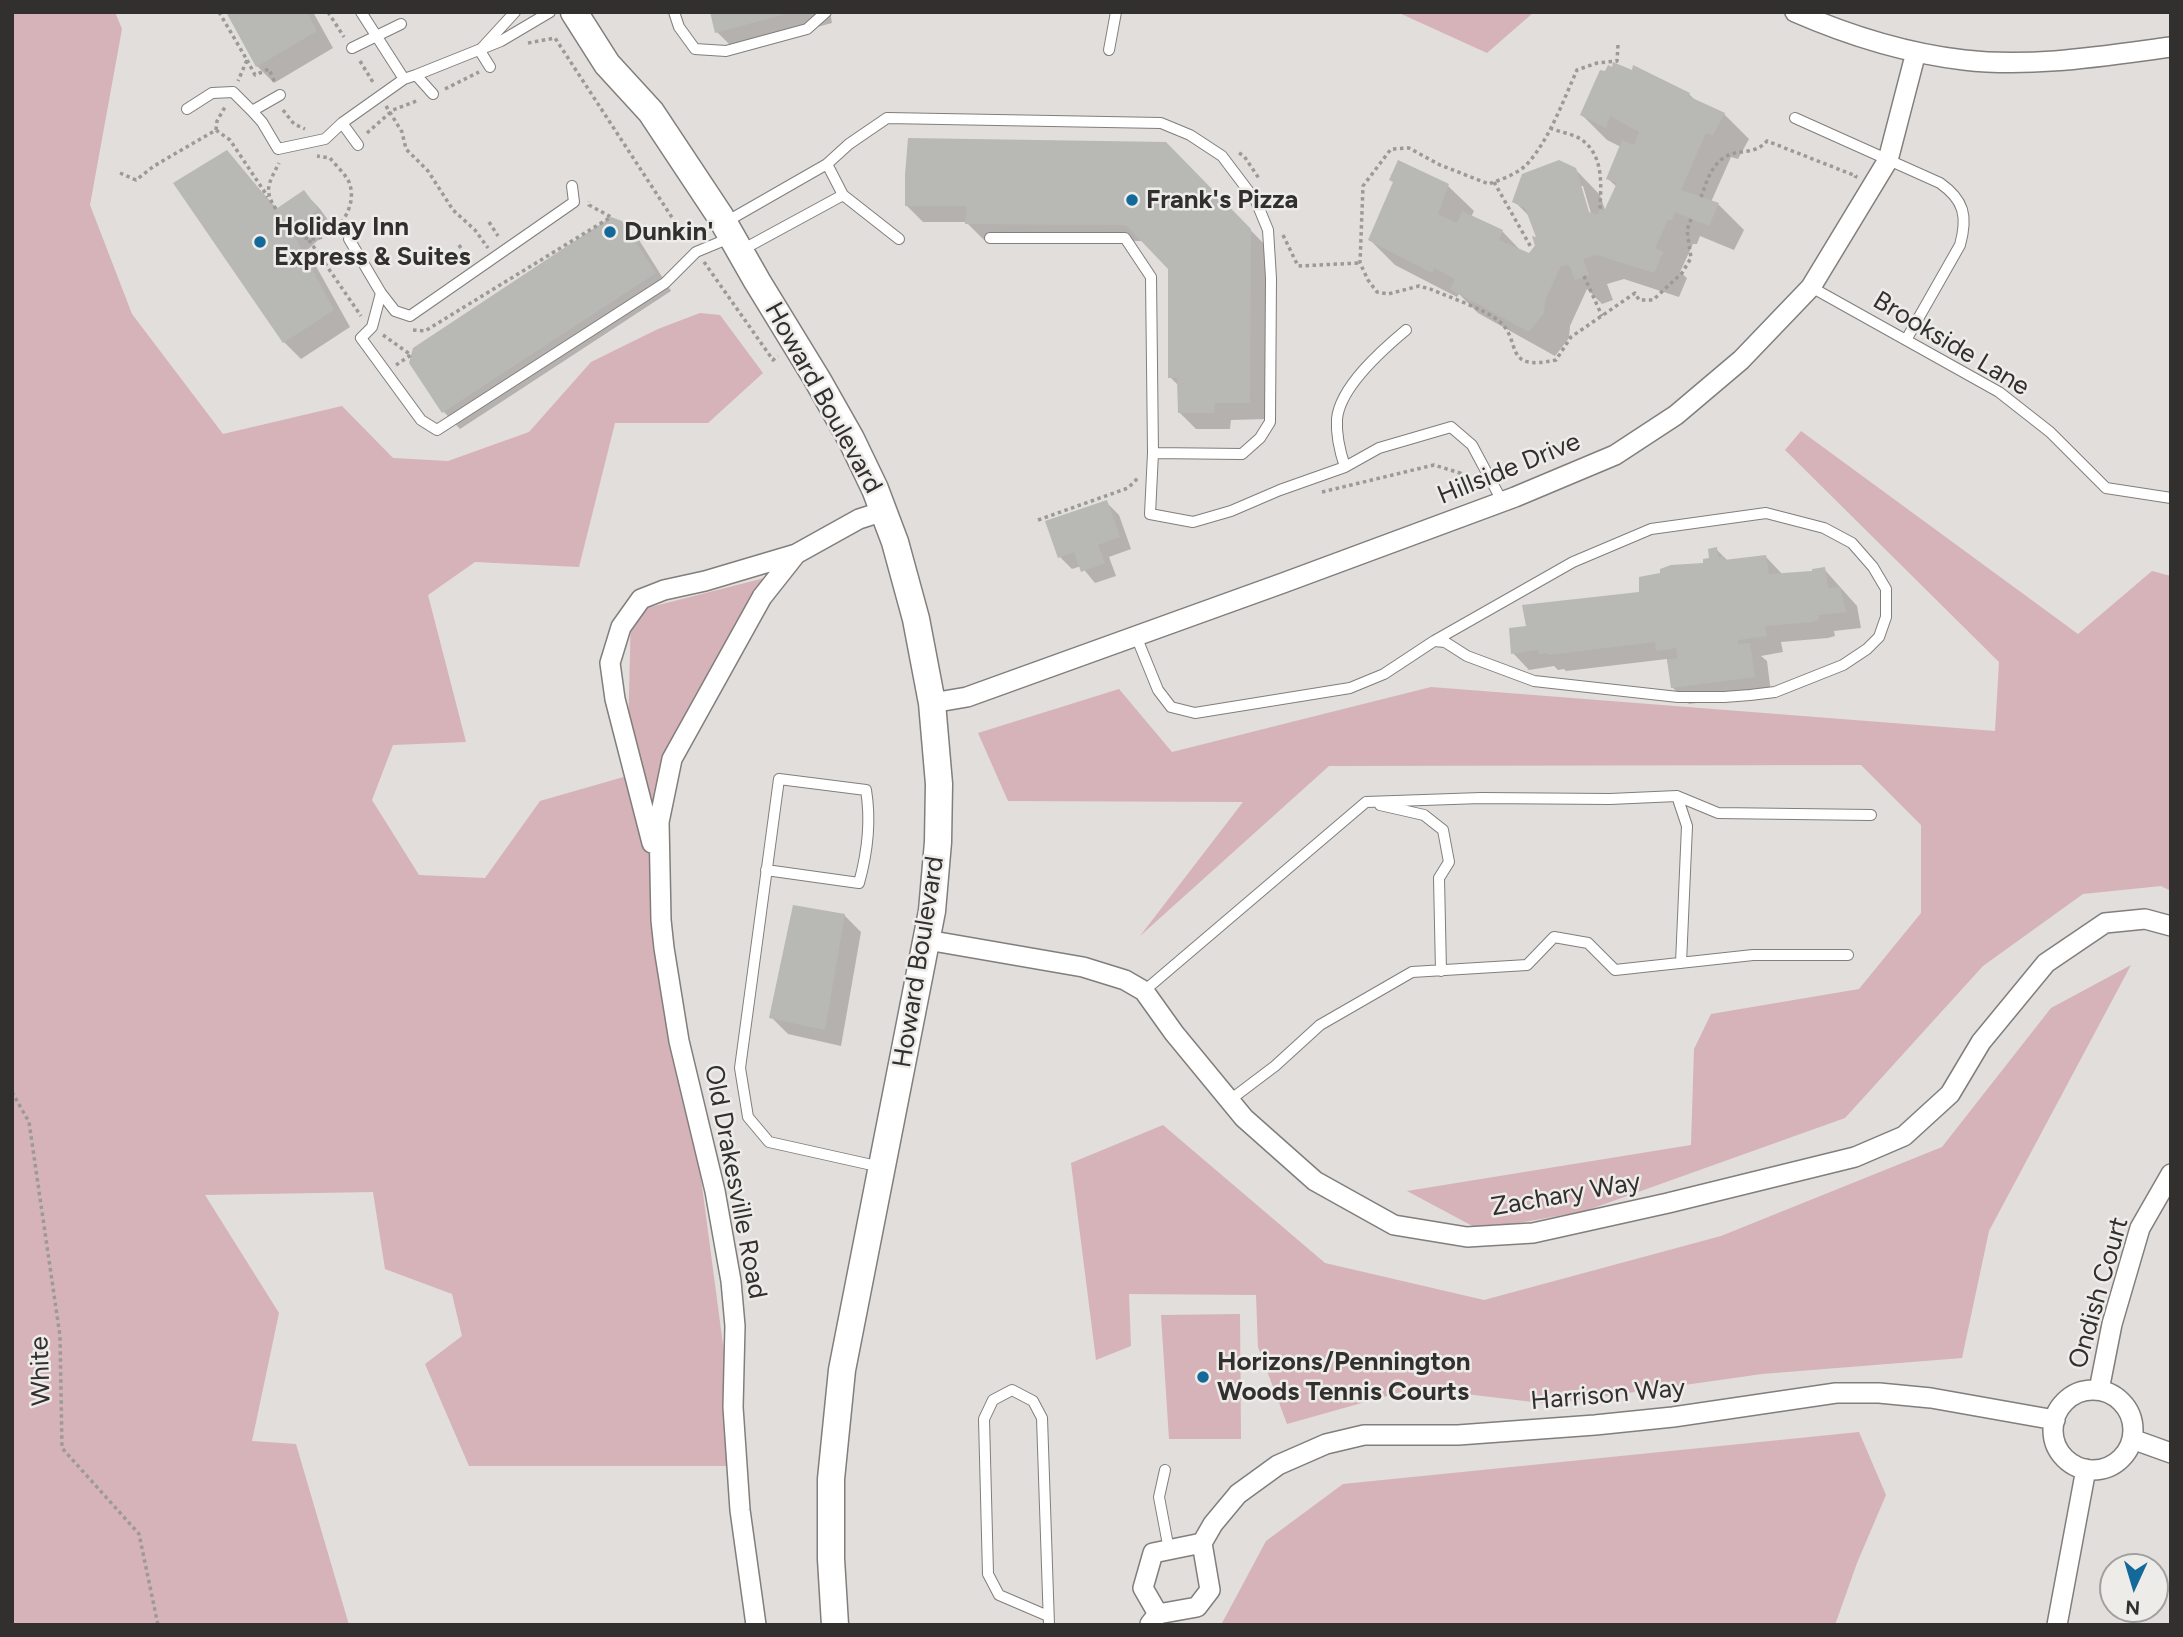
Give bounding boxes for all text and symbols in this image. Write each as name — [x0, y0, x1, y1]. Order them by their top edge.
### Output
place label: Frank's Pizza — [1146, 184, 1298, 216]
marker: Frank's Pizza — [1124, 192, 1140, 208]
place label: Holiday Inn Express & Suites — [274, 211, 471, 272]
place label: Dunkin' — [624, 216, 714, 248]
marker: Dunkin' — [602, 224, 618, 240]
marker: Holiday Inn Express & Suites — [252, 234, 268, 250]
street label: Brookside Lane — [1867, 285, 2035, 403]
street label: Howard Boulevard — [758, 297, 888, 499]
street label: Hillside Drive — [1433, 426, 1585, 512]
street label: Howard Boulevard — [887, 854, 951, 1070]
street label: Old Drakesville Road — [697, 1062, 773, 1302]
street label: Zachary Way — [1489, 1167, 1643, 1223]
street label: Ondish Court — [2063, 1214, 2135, 1372]
street label: White — [24, 1336, 58, 1406]
place label: Horizons/Pennington Woods Tennis Courts — [1217, 1346, 1471, 1408]
marker: Horizons/Pennington Woods Tennis Courts — [1195, 1369, 1211, 1385]
street label: Harrison Way — [1529, 1373, 1687, 1417]
north arrow — [2099, 1553, 2169, 1623]
text: N — [2125, 1595, 2141, 1619]

